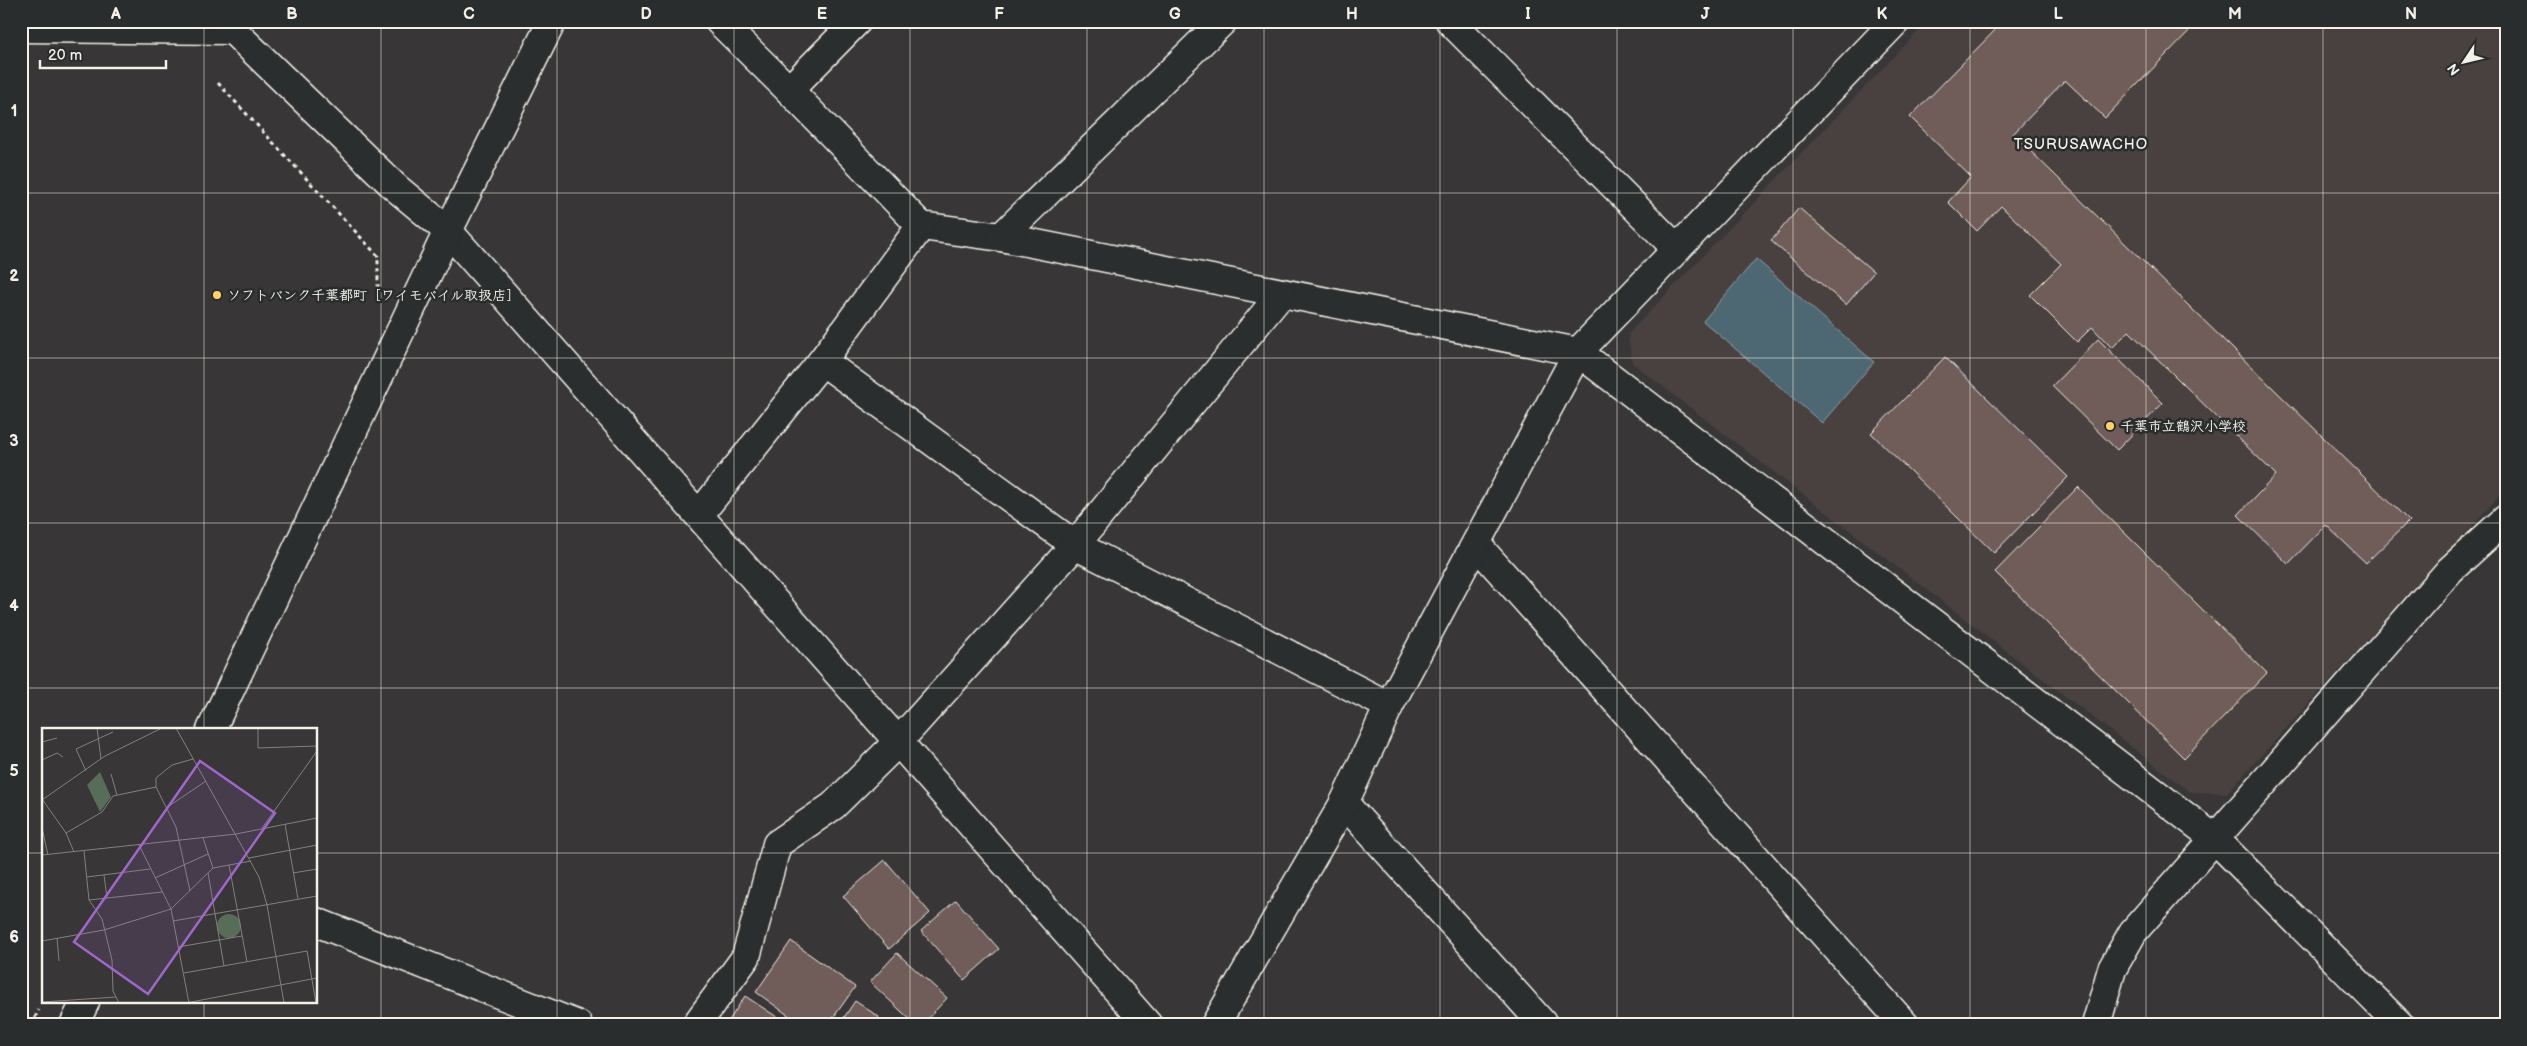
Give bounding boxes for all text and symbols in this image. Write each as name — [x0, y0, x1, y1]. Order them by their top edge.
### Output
text: A — [110, 5, 121, 24]
text: B — [286, 5, 298, 24]
text: C — [463, 5, 475, 24]
text: D — [640, 5, 652, 24]
text: E — [817, 5, 827, 24]
text: F — [994, 5, 1004, 24]
text: G — [1169, 5, 1181, 24]
text: H — [1346, 5, 1358, 24]
text: I — [1525, 5, 1531, 24]
text: J — [1701, 5, 1710, 24]
text: K — [1877, 5, 1888, 24]
text: L — [2053, 5, 2063, 24]
text: M — [2228, 5, 2242, 24]
text: N — [2405, 5, 2417, 24]
scale bar — [40, 38, 166, 70]
north arrow — [2440, 38, 2490, 88]
text: 20 m — [48, 46, 82, 65]
text: N — [2444, 60, 2464, 78]
text: 1 — [11, 102, 17, 121]
district label: TSURUSAWACHO — [2014, 135, 2148, 154]
text: 2 — [9, 267, 19, 286]
place label: ソフトバンク千葉都町［ワイモバイル取扱店］ — [227, 287, 520, 304]
marker: ソフトバンク千葉都町［ワイモバイル取扱店］ — [211, 289, 223, 301]
place label: 千葉市立鶴沢小学校 — [2120, 418, 2246, 435]
marker: 千葉市立鶴沢小学校 — [2104, 420, 2116, 432]
text: 3 — [9, 432, 19, 451]
text: 4 — [9, 597, 19, 616]
inset map — [42, 728, 318, 1004]
text: 5 — [9, 762, 19, 781]
text: 6 — [9, 928, 19, 947]

